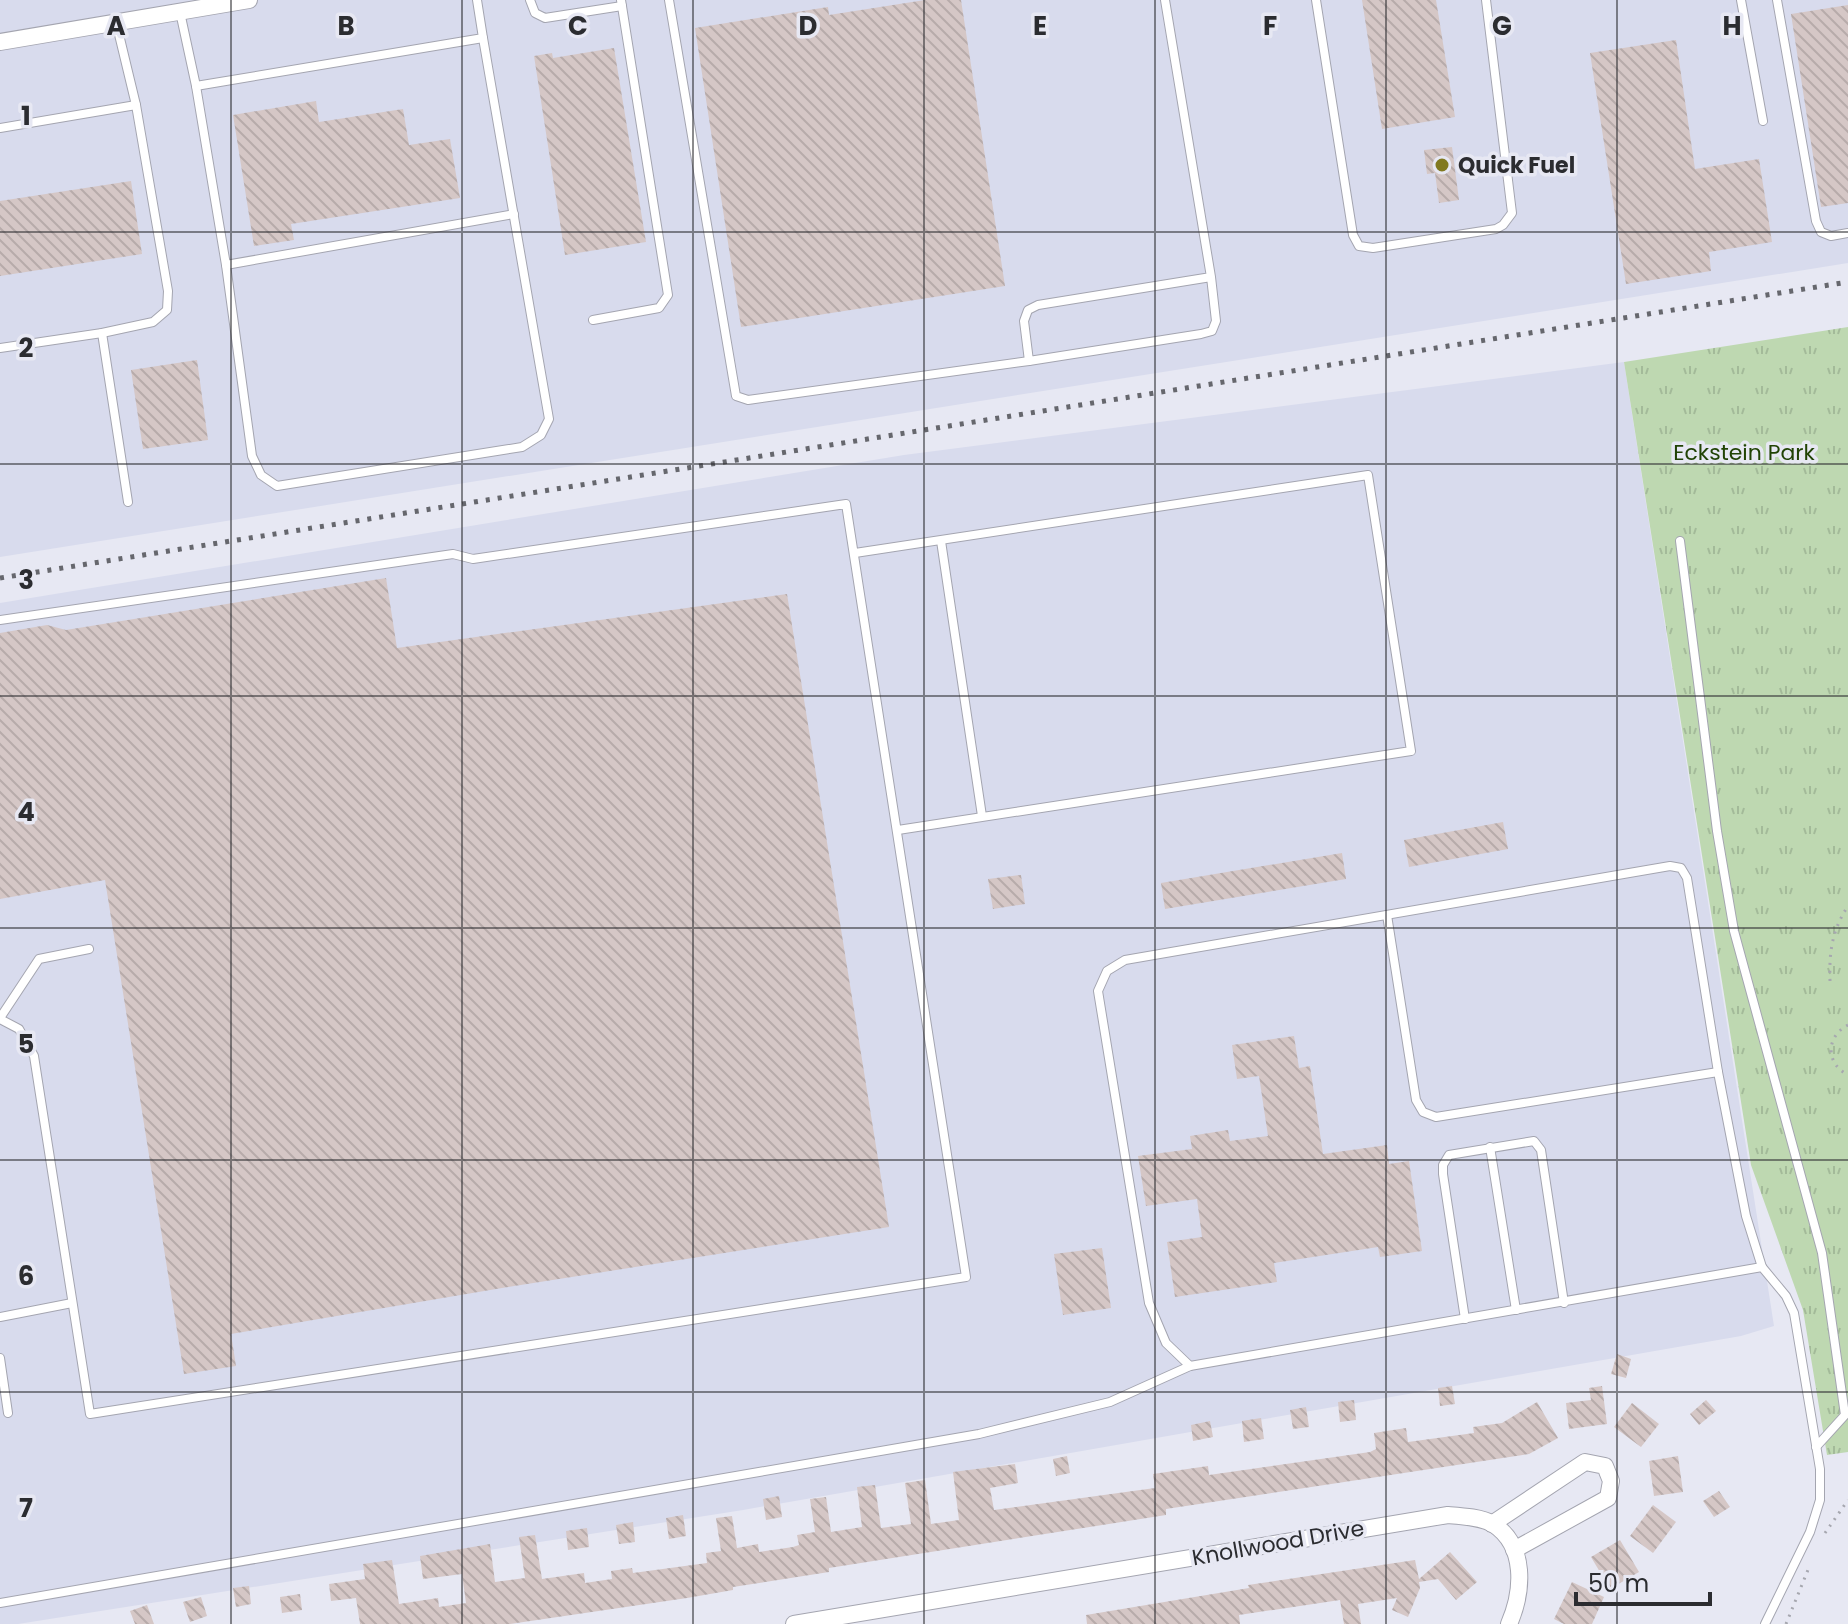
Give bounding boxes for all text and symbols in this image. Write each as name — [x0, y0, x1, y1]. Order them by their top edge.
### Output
text: A — [106, 8, 126, 44]
text: B — [337, 8, 355, 44]
text: C — [568, 8, 588, 44]
text: D — [799, 8, 818, 44]
text: E — [1033, 8, 1047, 44]
text: F — [1263, 8, 1277, 44]
text: G — [1492, 8, 1512, 44]
text: H — [1722, 8, 1742, 44]
text: 1 — [21, 98, 31, 134]
place label: Quick Fuel — [1458, 150, 1575, 181]
marker: Quick Fuel — [1433, 156, 1451, 174]
text: 2 — [19, 330, 34, 366]
park label: Eckstein Park — [1673, 437, 1815, 468]
text: 3 — [18, 562, 34, 598]
text: 4 — [17, 794, 35, 830]
text: 5 — [18, 1026, 34, 1062]
text: 6 — [18, 1258, 34, 1294]
text: 7 — [19, 1490, 33, 1526]
street label: Knollwood Drive — [1189, 1513, 1367, 1573]
scale bar — [1576, 1556, 1710, 1606]
text: 50 m — [1588, 1567, 1649, 1600]

